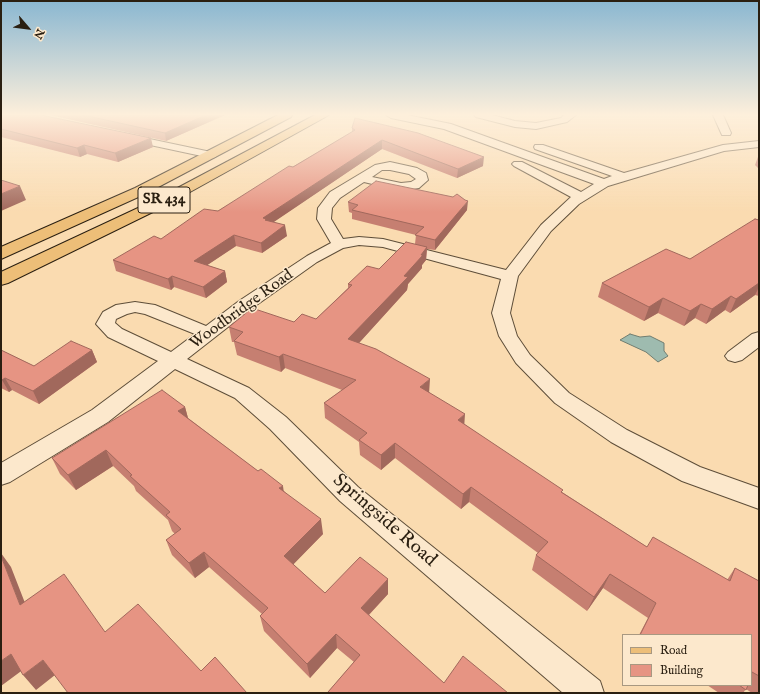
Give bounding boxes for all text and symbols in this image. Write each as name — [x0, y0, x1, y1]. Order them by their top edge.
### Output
north arrow — [8, 8, 48, 48]
text: N — [30, 26, 47, 41]
road number: SR 434 — [138, 187, 190, 213]
street label: Woodbridge Road — [187, 266, 297, 354]
street label: Springside Road — [327, 470, 441, 572]
legend — [622, 634, 752, 686]
text: Road — [660, 643, 687, 658]
text: Building — [660, 663, 703, 678]

